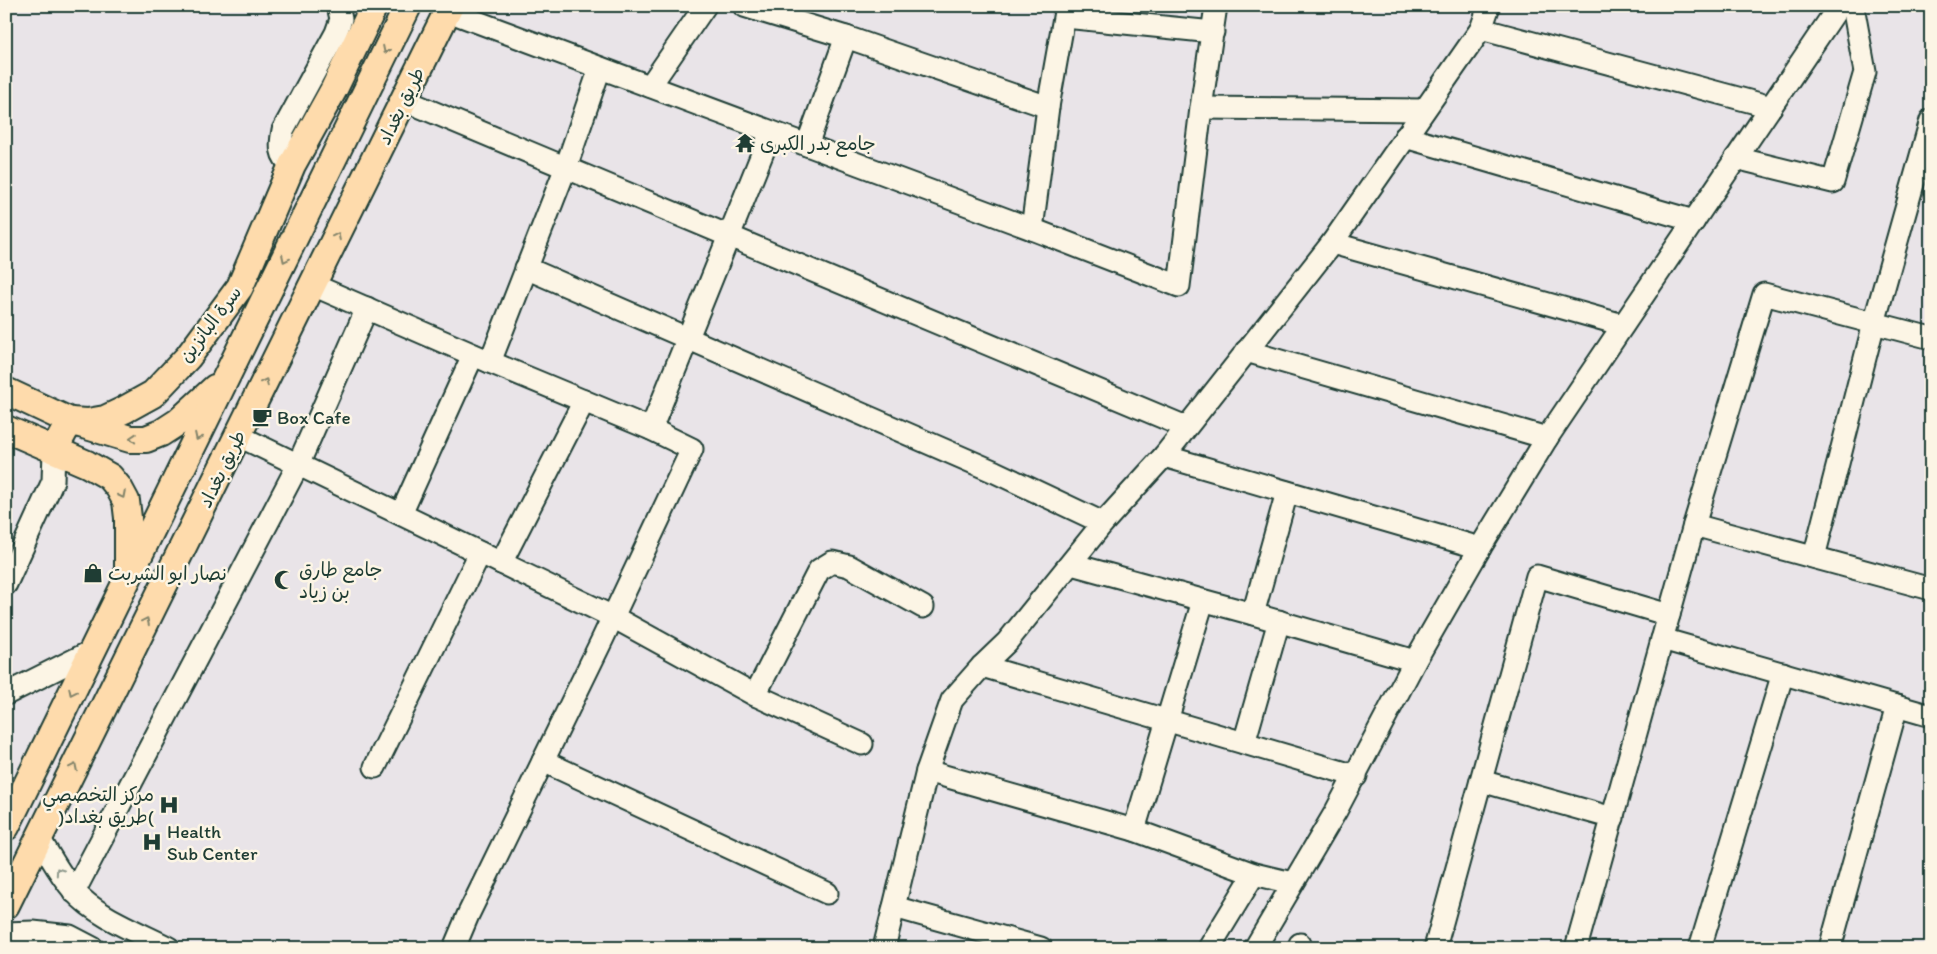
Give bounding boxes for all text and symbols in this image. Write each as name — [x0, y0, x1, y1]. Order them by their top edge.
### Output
one-way arrow — [382, 45, 393, 54]
street label: طريق بغداد — [372, 64, 430, 148]
temple icon: جامع بدر الكبرى — [734, 132, 756, 154]
place label: جامع بدر الكبرى — [760, 132, 876, 157]
one-way arrow — [331, 232, 341, 241]
one-way arrow — [281, 254, 291, 263]
street label: سرة البانزين — [174, 281, 246, 367]
one-way arrow — [259, 378, 269, 387]
cafe icon: Box Cafe — [251, 406, 273, 428]
place label: Box Cafe — [277, 406, 351, 429]
street label: طريق بغداد — [193, 427, 251, 511]
one-way arrow — [194, 432, 204, 441]
one-way arrow — [128, 433, 136, 444]
one-way arrow — [116, 490, 126, 499]
place label: جامع طارق بن زياد — [299, 558, 383, 603]
shop icon: نصار ابو الشربت — [82, 562, 104, 584]
place label: نصار ابو الشربت — [108, 562, 228, 585]
mosque icon: جامع طارق بن زياد — [273, 569, 295, 591]
one-way arrow — [140, 618, 150, 627]
one-way arrow — [68, 687, 78, 696]
one-way arrow — [68, 763, 78, 772]
place label: مركز التخصصي )طريق بغداد( — [42, 783, 154, 828]
hospital icon: مركز التخصصي )طريق بغداد( — [158, 794, 180, 816]
place label: Health Sub Center — [167, 820, 258, 865]
hospital icon: Health Sub Center — [141, 831, 163, 853]
one-way arrow — [56, 868, 65, 877]

